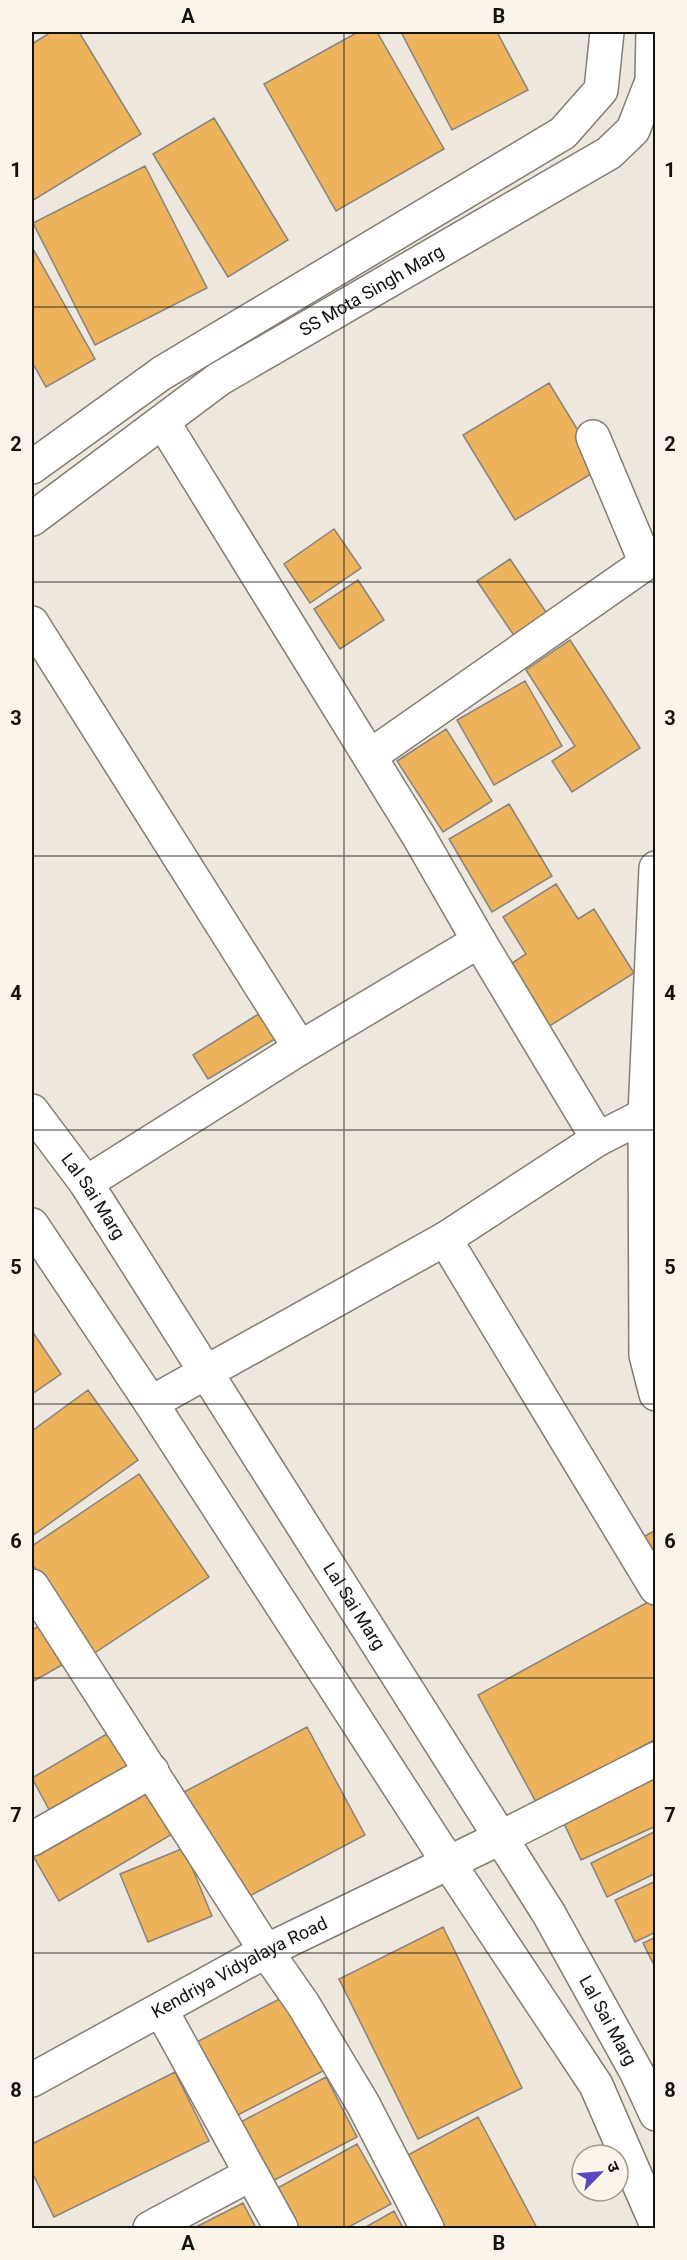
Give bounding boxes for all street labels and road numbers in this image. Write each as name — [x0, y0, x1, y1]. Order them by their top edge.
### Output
street label: SS Mota Singh Marg — [296, 240, 447, 340]
street label: Lal Sai Marg — [57, 1149, 130, 1243]
street label: Lal Sai Marg — [319, 1558, 390, 1654]
street label: Kendriya Vidyalaya Road — [147, 1912, 331, 2022]
street label: Lal Sai Marg — [575, 1972, 642, 2069]

